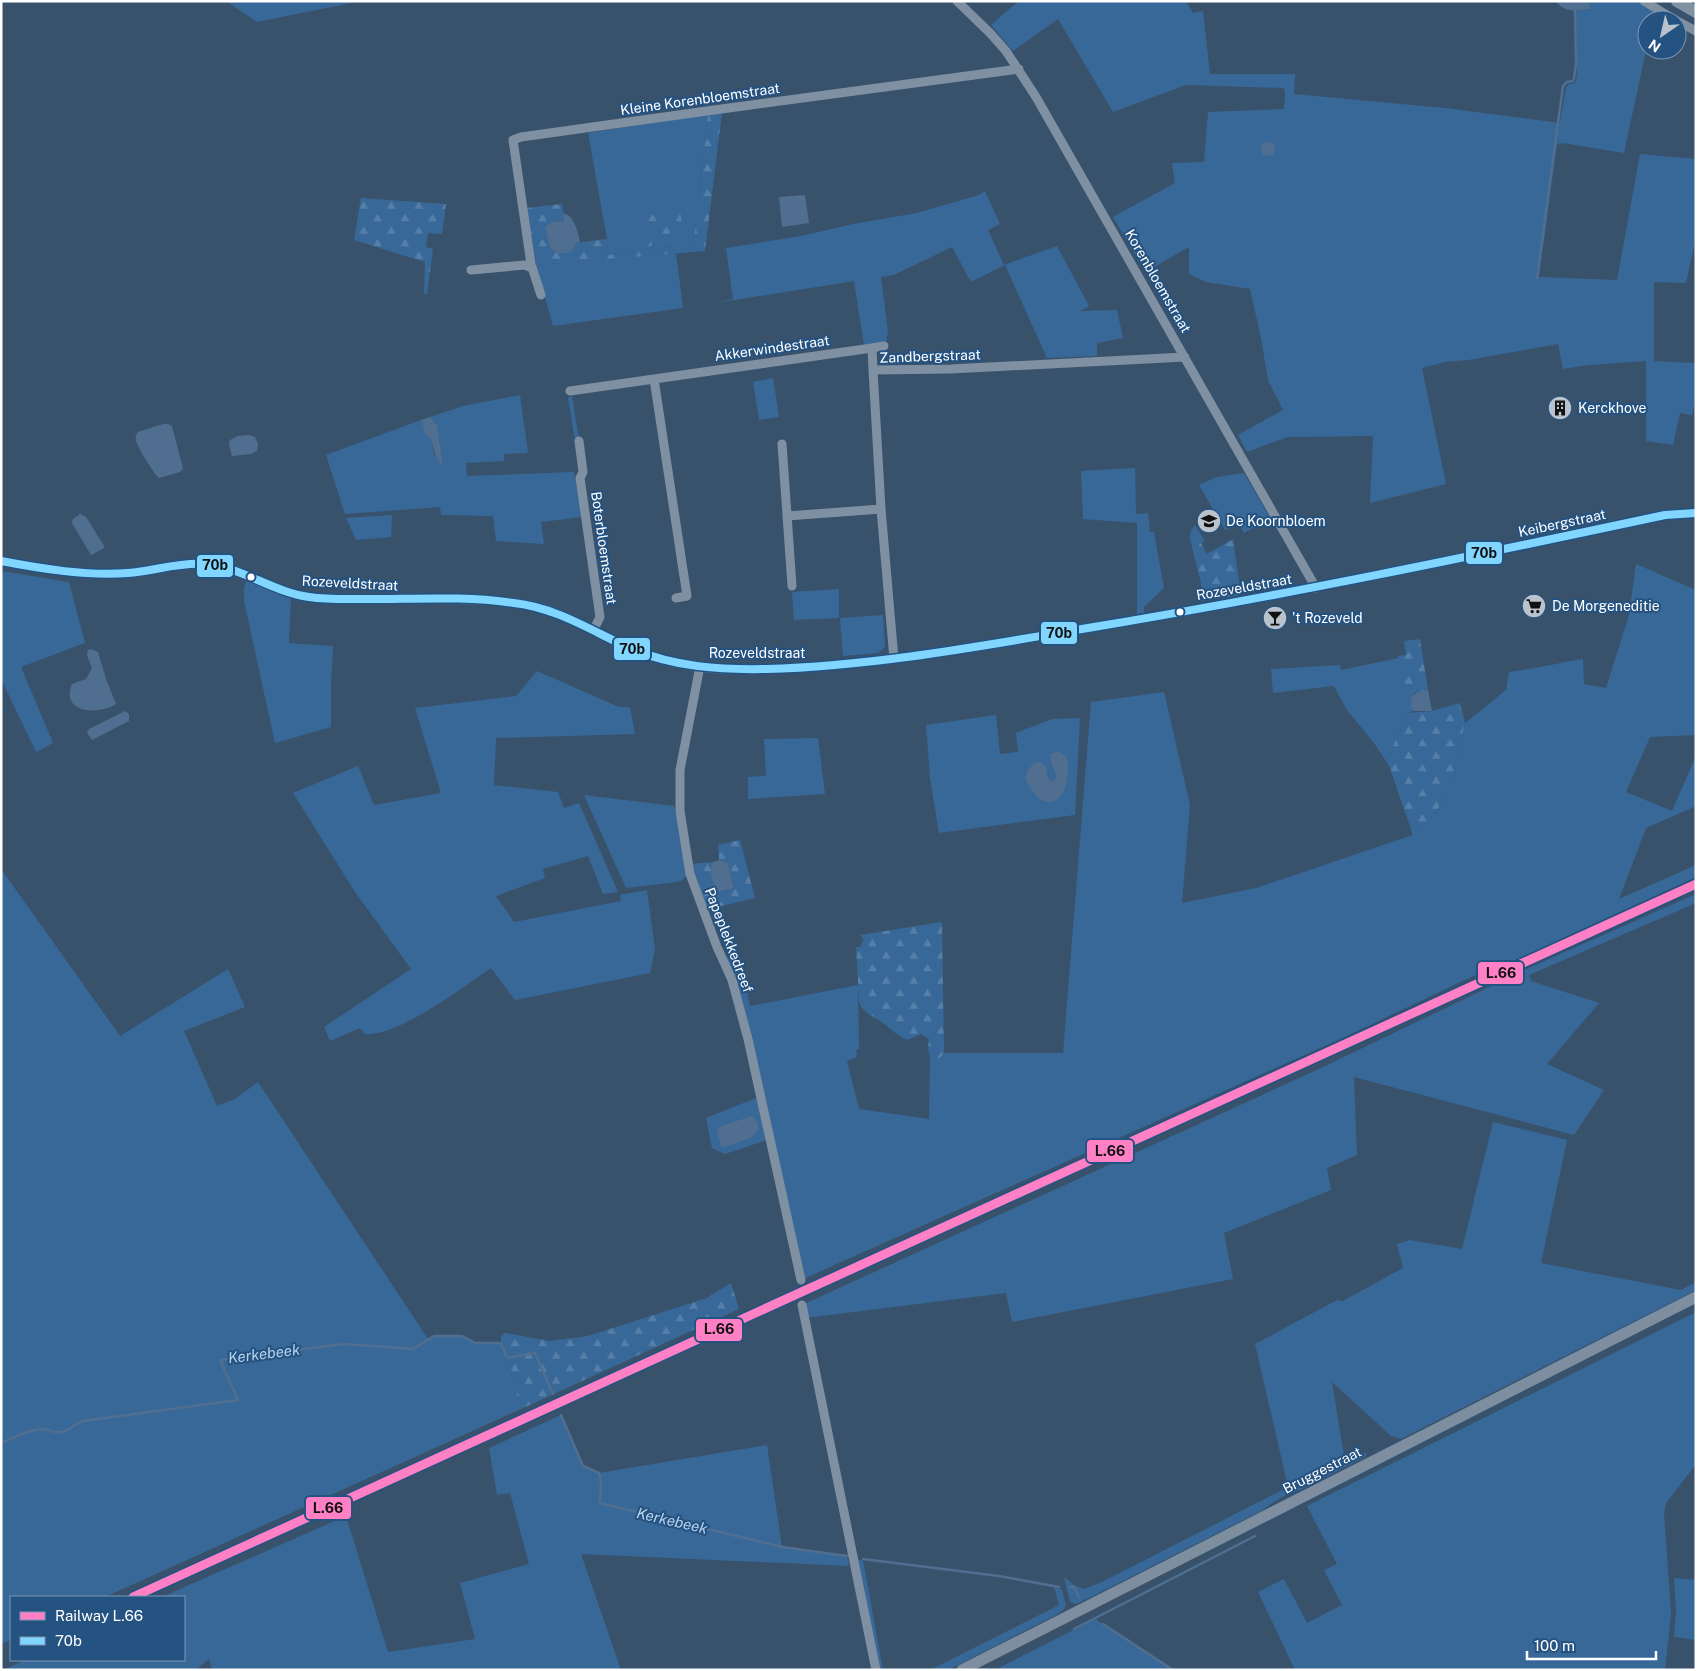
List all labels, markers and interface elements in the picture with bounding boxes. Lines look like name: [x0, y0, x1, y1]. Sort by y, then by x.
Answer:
north arrow: [1637, 10, 1687, 60]
text: N: [1646, 36, 1664, 55]
street label: Kleine Korenbloemstraat: [619, 80, 781, 118]
street label: Korenbloemstraat: [1122, 226, 1194, 336]
street label: Akkerwindestraat: [713, 332, 831, 364]
street label: Zandbergstraat: [879, 346, 981, 366]
building icon: Kerckhove: [1547, 395, 1573, 421]
place label: Kerckhove: [1578, 400, 1647, 416]
street label: Boterbloemstraat: [588, 490, 620, 606]
street label: Keibergstraat: [1517, 506, 1607, 540]
school or university icon: De Koornbloem: [1196, 508, 1222, 534]
place label: De Koornbloem: [1226, 513, 1326, 529]
line badge: 70b: [1465, 541, 1503, 565]
text: 70b: [1471, 545, 1497, 561]
line badge: 70b: [196, 554, 234, 578]
text: 70b: [202, 557, 228, 573]
street label: Rozeveldstraat: [1195, 571, 1293, 603]
unlabelled marker: [246, 572, 256, 582]
street label: Rozeveldstraat: [301, 572, 399, 594]
supermarket icon: De Morgeneditie: [1521, 593, 1547, 619]
place label: De Morgeneditie: [1552, 598, 1660, 614]
bar icon: 't Rozeveld: [1262, 605, 1288, 631]
unlabelled marker: [1175, 607, 1185, 617]
place label: 't Rozeveld: [1292, 610, 1363, 626]
line badge: 70b: [1040, 621, 1078, 645]
text: 70b: [1046, 625, 1072, 641]
line badge: 70b: [613, 637, 651, 661]
text: 70b: [619, 641, 645, 657]
street label: Rozeveldstraat: [709, 645, 805, 661]
street label: Papeplekkedreef: [702, 885, 757, 995]
line badge: L.66: [1477, 961, 1524, 985]
text: L.66: [1486, 965, 1516, 981]
line badge: L.66: [1086, 1139, 1134, 1163]
text: L.66: [1095, 1143, 1125, 1159]
line badge: L.66: [695, 1318, 743, 1342]
text: L.66: [704, 1321, 734, 1337]
water label: Kerkebeek: [227, 1341, 302, 1366]
street label: Bruggestraat: [1280, 1443, 1364, 1497]
line badge: L.66: [305, 1496, 352, 1520]
text: L.66: [313, 1500, 343, 1516]
water label: Kerkebeek: [635, 1504, 710, 1537]
legend: [10, 1596, 185, 1661]
text: Railway L.66: [55, 1607, 143, 1624]
scale bar: [1527, 1628, 1656, 1660]
text: 70b: [55, 1632, 82, 1649]
text: 100 m: [1534, 1637, 1575, 1654]

